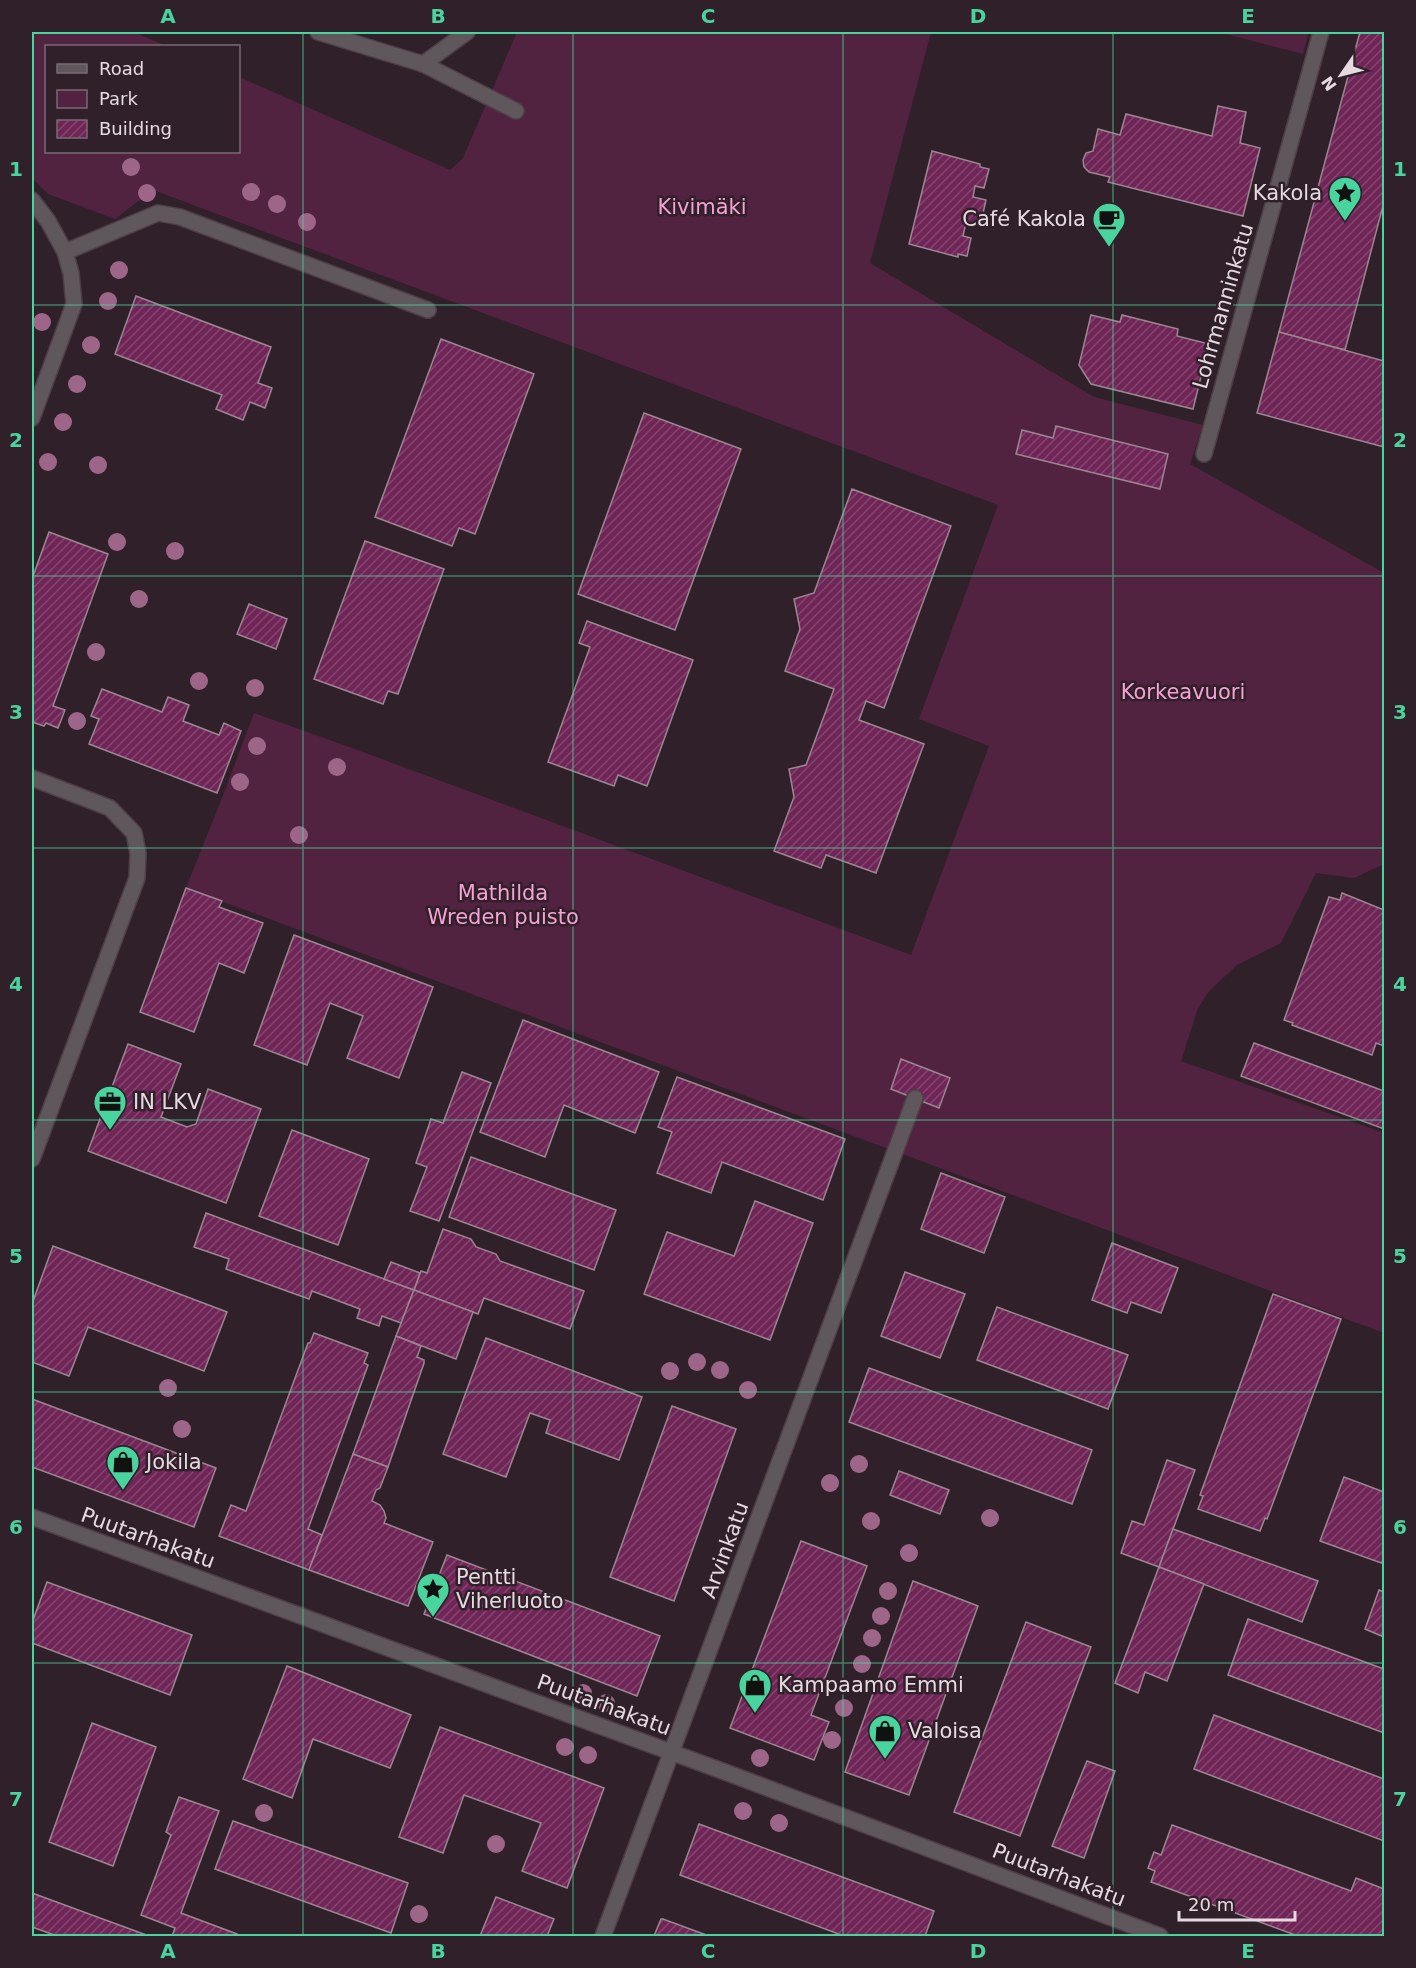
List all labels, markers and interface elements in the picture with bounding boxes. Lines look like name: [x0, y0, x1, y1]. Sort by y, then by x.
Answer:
text: A: [160, 4, 176, 28]
text: B: [430, 4, 446, 28]
text: C: [701, 4, 715, 28]
text: D: [970, 4, 986, 28]
text: E: [1241, 4, 1255, 28]
legend: [45, 45, 240, 153]
north arrow: [1311, 45, 1371, 105]
text: Road: [99, 58, 144, 79]
text: N: [1318, 72, 1341, 94]
text: Park: [99, 88, 138, 109]
text: Building: [99, 118, 172, 139]
text: 1: [9, 157, 23, 181]
text: 1: [1393, 157, 1407, 181]
place icon: Kakola: [1327, 175, 1363, 222]
place label: Kakola: [1253, 181, 1322, 205]
park label: Kivimäki: [657, 195, 747, 219]
cafe icon: Café Kakola: [1091, 201, 1127, 248]
place label: Café Kakola: [962, 207, 1086, 231]
street label: Lohrmanninkatu: [1188, 220, 1258, 392]
text: 2: [9, 428, 23, 452]
text: 2: [1393, 428, 1407, 452]
park label: Korkeavuori: [1121, 680, 1245, 704]
text: 3: [9, 700, 23, 724]
text: 3: [1393, 700, 1407, 724]
park label: Mathilda Wreden puisto: [427, 881, 579, 929]
text: 4: [9, 972, 23, 996]
text: 4: [1393, 972, 1407, 996]
office icon: IN LKV: [92, 1084, 128, 1131]
place label: IN LKV: [133, 1090, 202, 1114]
text: 5: [9, 1244, 23, 1268]
text: 5: [1393, 1244, 1407, 1268]
shop icon: Jokila: [105, 1444, 141, 1491]
place label: Jokila: [144, 1450, 202, 1474]
street label: Arvinkatu: [696, 1499, 754, 1601]
street label: Puutarhakatu: [78, 1503, 218, 1573]
text: 6: [9, 1515, 23, 1539]
text: 6: [1393, 1515, 1407, 1539]
place label: Pentti Viherluoto: [456, 1565, 564, 1613]
place icon: Pentti Viherluoto: [415, 1571, 451, 1618]
shop icon: Kampaamo Emmi: [737, 1667, 773, 1714]
street label: Puutarhakatu: [534, 1670, 674, 1740]
place label: Kampaamo Emmi: [778, 1673, 964, 1697]
shop icon: Valoisa: [867, 1713, 903, 1760]
place label: Valoisa: [908, 1719, 982, 1743]
text: 7: [9, 1787, 23, 1811]
text: 7: [1393, 1787, 1407, 1811]
street label: Puutarhakatu: [989, 1839, 1129, 1911]
scale bar: [1179, 1884, 1294, 1922]
text: 20 m: [1188, 1894, 1234, 1915]
text: A: [160, 1939, 176, 1963]
text: B: [430, 1939, 446, 1963]
text: C: [701, 1939, 715, 1963]
text: D: [970, 1939, 986, 1963]
text: E: [1241, 1939, 1255, 1963]

